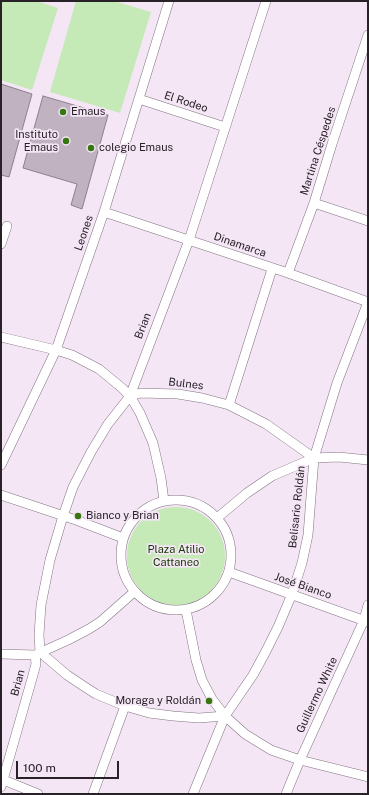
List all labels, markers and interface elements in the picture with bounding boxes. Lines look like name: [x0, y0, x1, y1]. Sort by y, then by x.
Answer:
street label: El Rodeo: [162, 89, 210, 115]
place label: Emaus: [71, 105, 105, 119]
street label: Martina Céspedes: [297, 105, 339, 197]
marker: Emaus: [58, 107, 68, 117]
place label: Instituto Emaus: [15, 128, 58, 154]
marker: Instituto Emaus: [61, 136, 71, 146]
place label: colegio Emaus: [99, 141, 173, 155]
marker: colegio Emaus: [86, 143, 96, 153]
street label: Leones: [72, 214, 96, 252]
street label: Dinamarca: [212, 230, 268, 260]
street label: Brian: [132, 311, 154, 341]
street label: Bulnes: [168, 375, 204, 393]
street label: Belisario Roldán: [286, 465, 308, 549]
place label: Bianco y Brian: [86, 509, 159, 523]
marker: Bianco y Brian: [73, 511, 83, 521]
park label: Plaza Atilio Cattaneo: [148, 543, 204, 569]
street label: José Bianco: [273, 570, 333, 602]
street label: Guillermo White: [294, 655, 340, 735]
street label: Brian: [8, 668, 28, 698]
place label: Moraga y Roldán: [115, 694, 201, 708]
marker: Moraga y Roldán: [204, 696, 214, 706]
scale bar: [18, 753, 121, 779]
text: 100 m: [23, 761, 56, 775]

